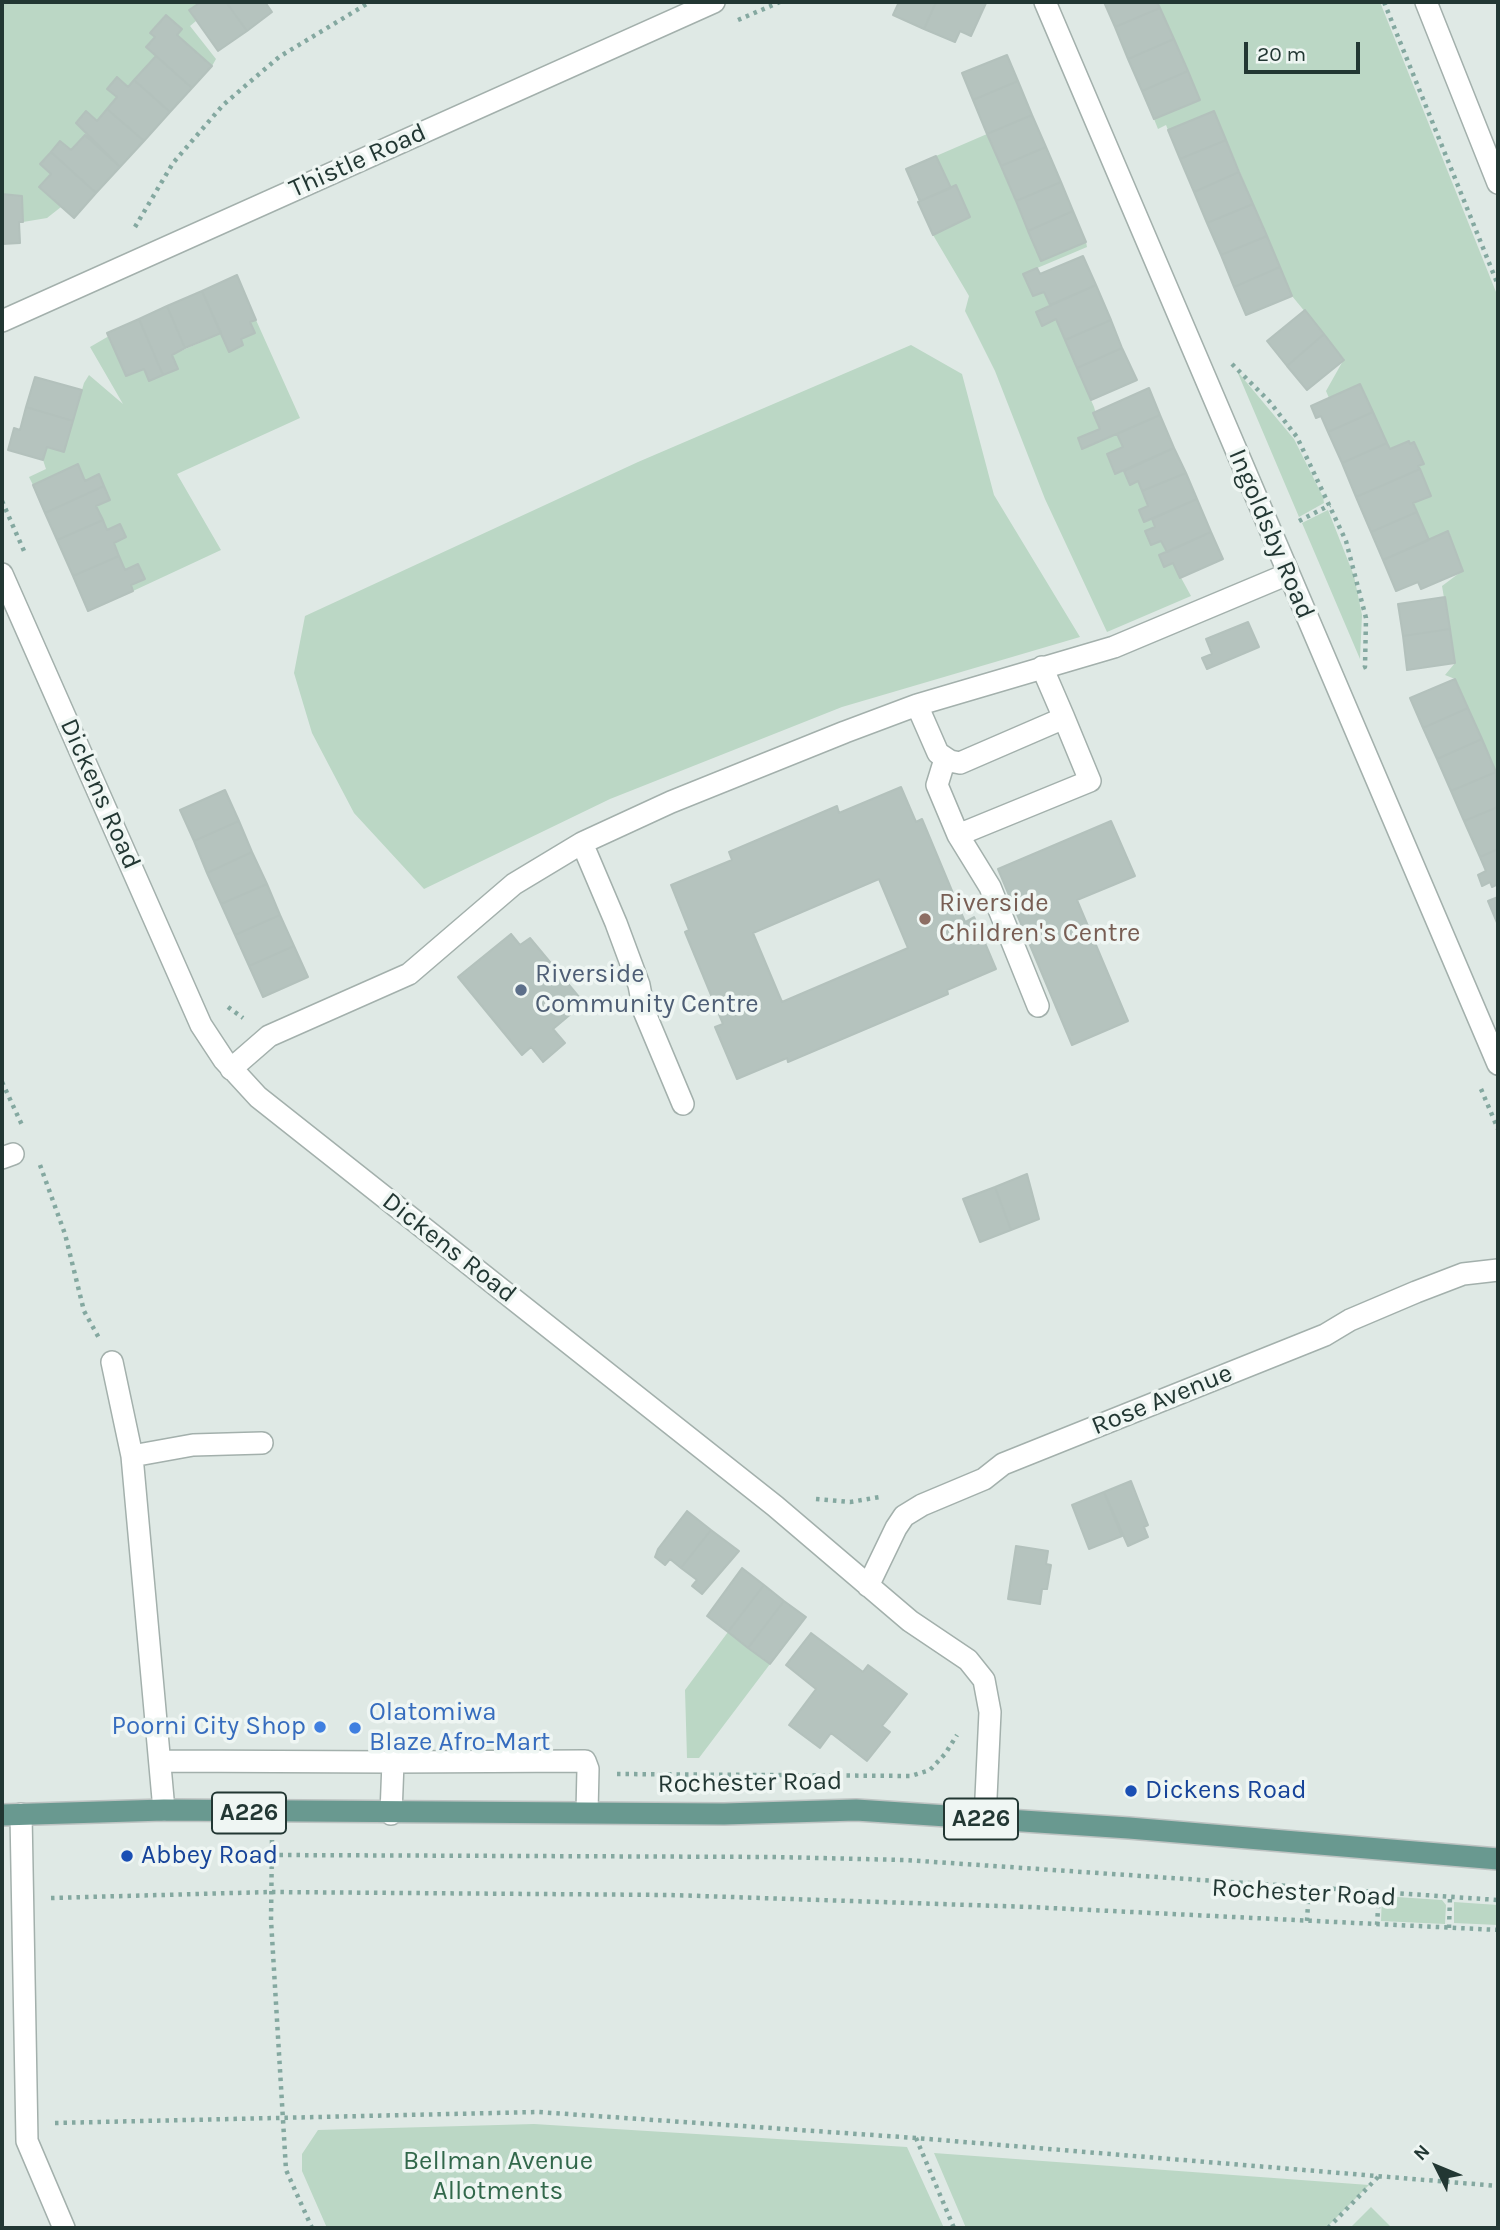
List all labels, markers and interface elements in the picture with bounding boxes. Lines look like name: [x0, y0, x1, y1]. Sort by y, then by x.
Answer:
scale bar: [1248, 28, 1364, 72]
text: 20 m: [1257, 42, 1306, 66]
street label: Thistle Road: [285, 117, 431, 205]
street label: Ingoldsby Road: [1221, 444, 1321, 624]
street label: Dickens Road: [53, 714, 147, 874]
place label: Riverside Children's Centre: [939, 888, 1140, 950]
marker: Riverside Children's Centre: [917, 911, 933, 927]
place label: Riverside Community Centre: [535, 959, 759, 1020]
marker: Riverside Community Centre: [513, 982, 529, 998]
street label: Dickens Road: [376, 1186, 522, 1310]
street label: Rose Avenue: [1087, 1358, 1237, 1442]
place label: Olatomiwa Blaze Afro-Mart: [369, 1697, 550, 1758]
place label: Poorni City Shop: [112, 1711, 306, 1743]
marker: Poorni City Shop: [312, 1719, 328, 1735]
marker: Olatomiwa Blaze Afro-Mart: [347, 1720, 363, 1736]
street label: Rochester Road: [657, 1766, 843, 1800]
place label: Dickens Road: [1145, 1775, 1307, 1807]
marker: Dickens Road: [1123, 1783, 1139, 1799]
road number: A226: [212, 1792, 286, 1834]
road number: A226: [944, 1798, 1018, 1840]
place label: Abbey Road: [141, 1840, 278, 1872]
marker: Abbey Road: [119, 1848, 135, 1864]
street label: Rochester Road: [1211, 1873, 1397, 1913]
north arrow: [1402, 2132, 1472, 2202]
text: N: [1409, 2140, 1434, 2165]
park label: Bellman Avenue Allotments: [403, 2146, 593, 2208]

